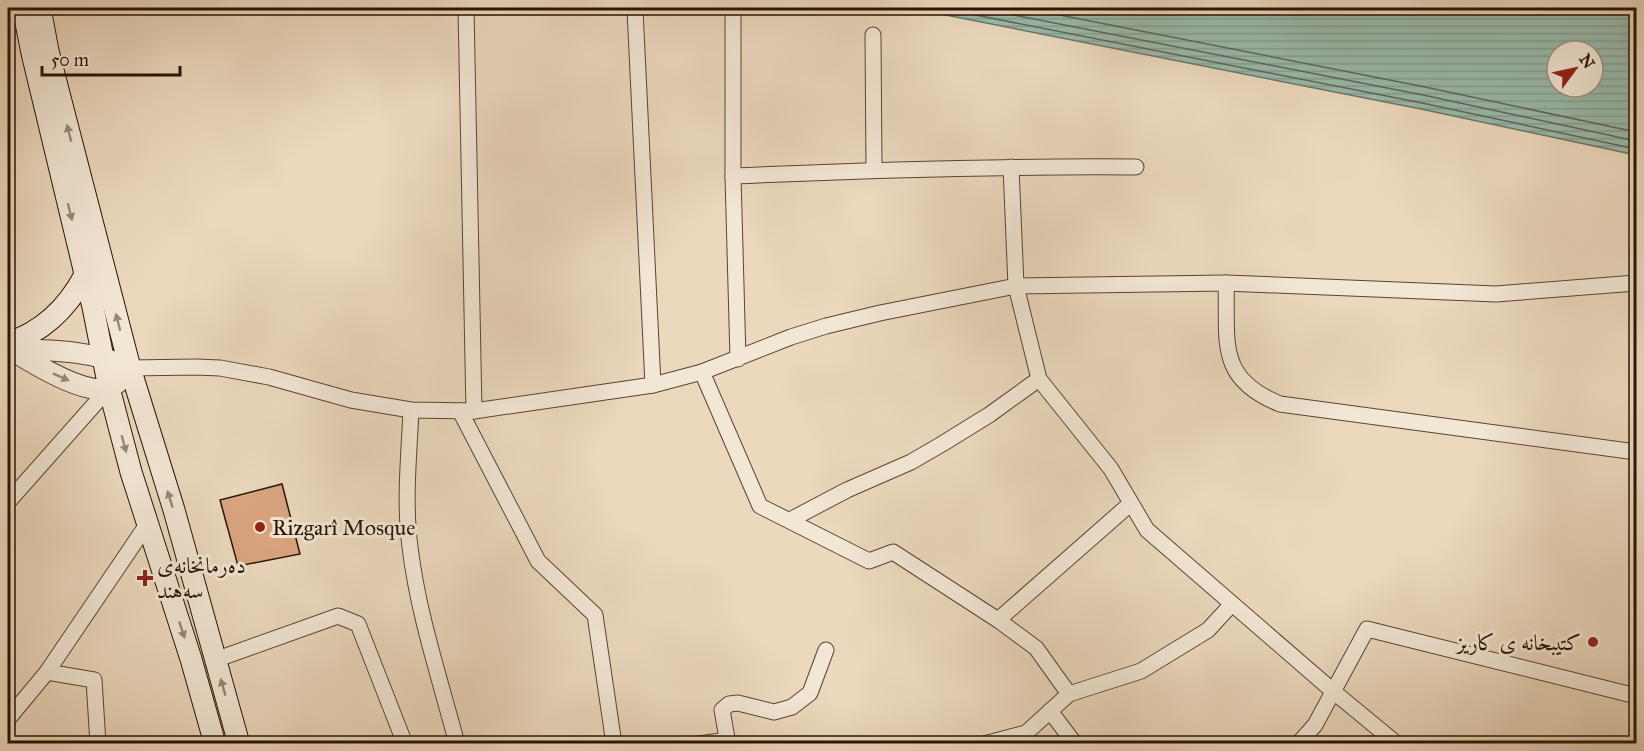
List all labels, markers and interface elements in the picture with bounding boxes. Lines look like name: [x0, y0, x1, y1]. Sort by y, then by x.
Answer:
scale bar: [42, 39, 180, 77]
north arrow: [1545, 39, 1605, 99]
text: 50 m: [51, 49, 89, 71]
text: N: [1575, 50, 1599, 72]
one-way arrow: [64, 124, 74, 142]
one-way arrow: [65, 203, 75, 222]
one-way arrow: [113, 313, 123, 331]
one-way arrow: [52, 372, 70, 382]
one-way arrow: [119, 435, 129, 453]
one-way arrow: [165, 490, 175, 508]
place label: Rizgarî Mosque: [272, 514, 415, 541]
marker: Rizgarî Mosque: [253, 520, 267, 534]
place label: دەرمانخانەی سەهند: [157, 552, 246, 604]
marker: دەرمانخانەی سەهند: [138, 571, 152, 585]
one-way arrow: [178, 621, 187, 639]
place label: كتيبخانه ى كاريز: [1455, 629, 1581, 656]
marker: كتيبخانه ى كاريز: [1586, 635, 1600, 649]
one-way arrow: [218, 678, 227, 696]

